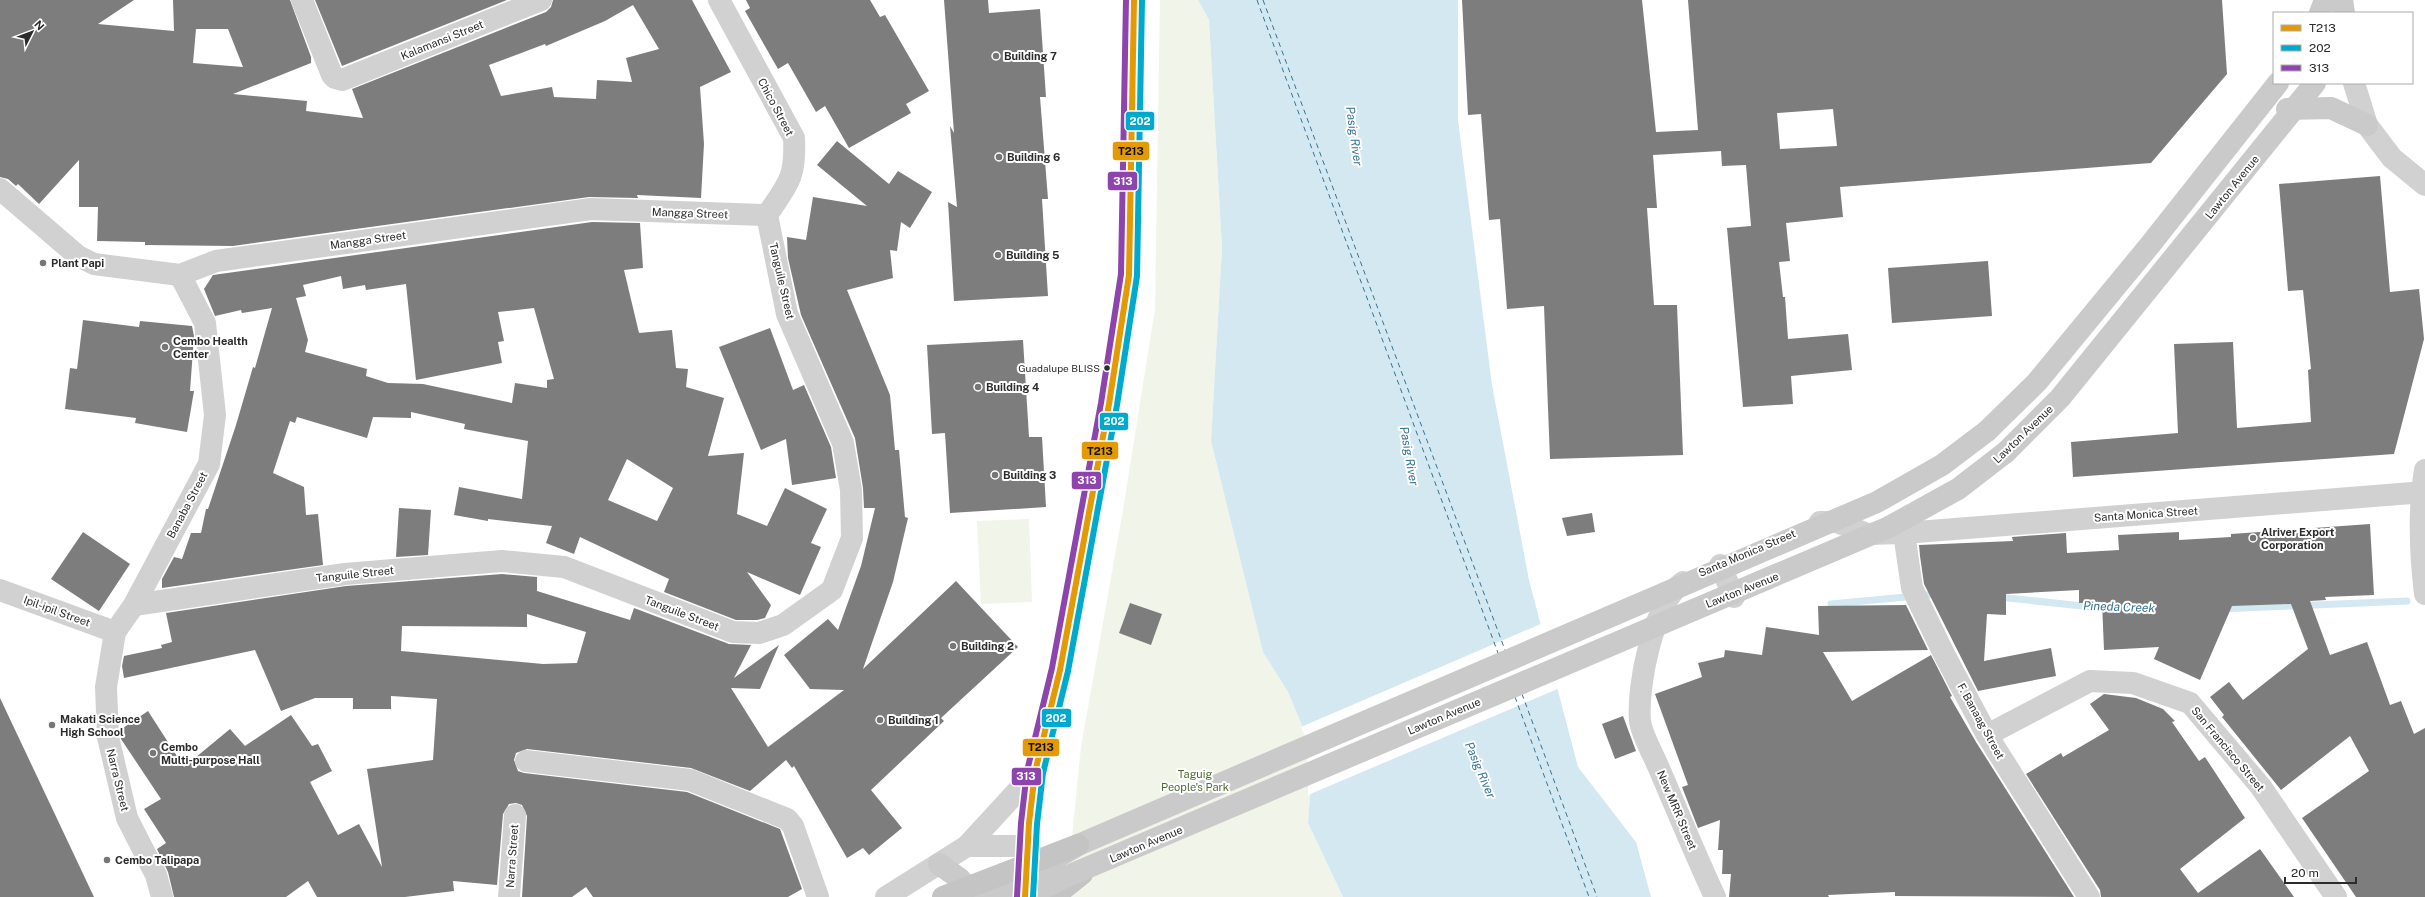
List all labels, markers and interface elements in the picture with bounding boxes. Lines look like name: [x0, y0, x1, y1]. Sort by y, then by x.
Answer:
north arrow: [12, 12, 52, 52]
legend: [2273, 12, 2413, 84]
text: N: [32, 18, 47, 33]
street label: Kalamansi Street: [399, 18, 485, 62]
text: T213: [2309, 21, 2336, 35]
text: 202: [2309, 41, 2331, 55]
place label: Building 7: [1004, 50, 1057, 62]
marker: Building 7: [991, 51, 1001, 61]
text: 313: [2309, 61, 2329, 75]
street label: Chico Street: [756, 76, 796, 138]
water label: Pasig River: [1343, 105, 1365, 167]
line badge: 202: [1125, 111, 1155, 131]
text: 202: [1129, 115, 1151, 127]
line badge: T213: [1112, 141, 1150, 161]
text: T213: [1118, 145, 1144, 157]
place label: Building 6: [1007, 151, 1060, 163]
marker: Building 6: [994, 152, 1004, 162]
street label: Lawton Avenue: [2203, 153, 2261, 221]
line badge: 313: [1107, 171, 1138, 191]
text: 313: [1113, 175, 1133, 187]
street label: Mangga Street: [652, 206, 728, 220]
street label: Mangga Street: [329, 229, 407, 251]
street label: Tanguile Street: [767, 242, 797, 320]
place label: Building 5: [1006, 249, 1059, 261]
marker: Building 5: [993, 250, 1003, 260]
place label: Plant Papi: [51, 257, 104, 269]
marker: Plant Papi: [38, 258, 48, 268]
place label: Cembo Health Center: [173, 335, 248, 360]
marker: Cembo Health Center: [160, 342, 170, 352]
place label: Guadalupe BLISS: [1018, 362, 1100, 374]
marker: Guadalupe BLISS: [1102, 363, 1112, 373]
place label: Building 4: [986, 381, 1039, 393]
marker: Building 4: [973, 382, 983, 392]
street label: Lawton Avenue: [1991, 403, 2055, 465]
line badge: 202: [1099, 412, 1129, 431]
text: 202: [1103, 415, 1125, 427]
water label: Pasig River: [1397, 425, 1421, 487]
line badge: T213: [1081, 441, 1119, 460]
text: T213: [1087, 445, 1113, 457]
place label: Building 3: [1003, 469, 1056, 481]
street label: Banaba Street: [165, 470, 209, 540]
marker: Building 3: [990, 470, 1000, 480]
line badge: 313: [1071, 471, 1102, 490]
text: 313: [1077, 474, 1097, 486]
street label: Santa Monica Street: [2094, 504, 2198, 524]
place label: Alriver Export Corporation: [2261, 526, 2335, 551]
street label: Santa Monica Street: [1697, 527, 1797, 579]
marker: Alriver Export Corporation: [2248, 533, 2258, 543]
street label: Tanguile Street: [315, 564, 395, 584]
street label: Lawton Avenue: [1704, 570, 1780, 610]
street label: Ipil-ipil Street: [22, 593, 92, 629]
street label: Tanguile Street: [643, 593, 721, 633]
water label: Pineda Creek: [2083, 599, 2156, 615]
place label: Building 2: [961, 640, 1014, 652]
marker: Building 2: [948, 641, 958, 651]
street label: F. Banaag Street: [1955, 681, 2007, 761]
street label: Lawton Avenue: [1406, 695, 1482, 737]
street label: San Francisco Street: [2189, 704, 2267, 794]
line badge: 202: [1041, 708, 1072, 728]
text: 202: [1045, 712, 1067, 724]
place label: Makati Science High School: [60, 713, 140, 738]
place label: Building 1: [888, 714, 939, 726]
marker: Building 1: [875, 715, 885, 725]
marker: Makati Science High School: [47, 720, 57, 730]
line badge: T213: [1022, 738, 1060, 757]
water label: Pasig River: [1462, 740, 1498, 801]
place label: Cembo Multi-purpose Hall: [161, 741, 260, 766]
text: T213: [1028, 741, 1054, 753]
street label: Narra Street: [104, 748, 132, 812]
marker: Cembo Multi-purpose Hall: [148, 748, 158, 758]
line badge: 313: [1011, 767, 1042, 786]
park label: Taguig People's Park: [1161, 768, 1229, 793]
street label: New MRR Street: [1655, 769, 1699, 851]
text: 313: [1016, 770, 1036, 782]
street label: Lawton Avenue: [1108, 823, 1184, 865]
street label: Narra Street: [504, 824, 520, 888]
place label: Cembo Talipapa: [115, 854, 199, 866]
marker: Cembo Talipapa: [102, 855, 112, 865]
scale bar: [2285, 859, 2356, 885]
text: 20 m: [2291, 866, 2319, 880]

